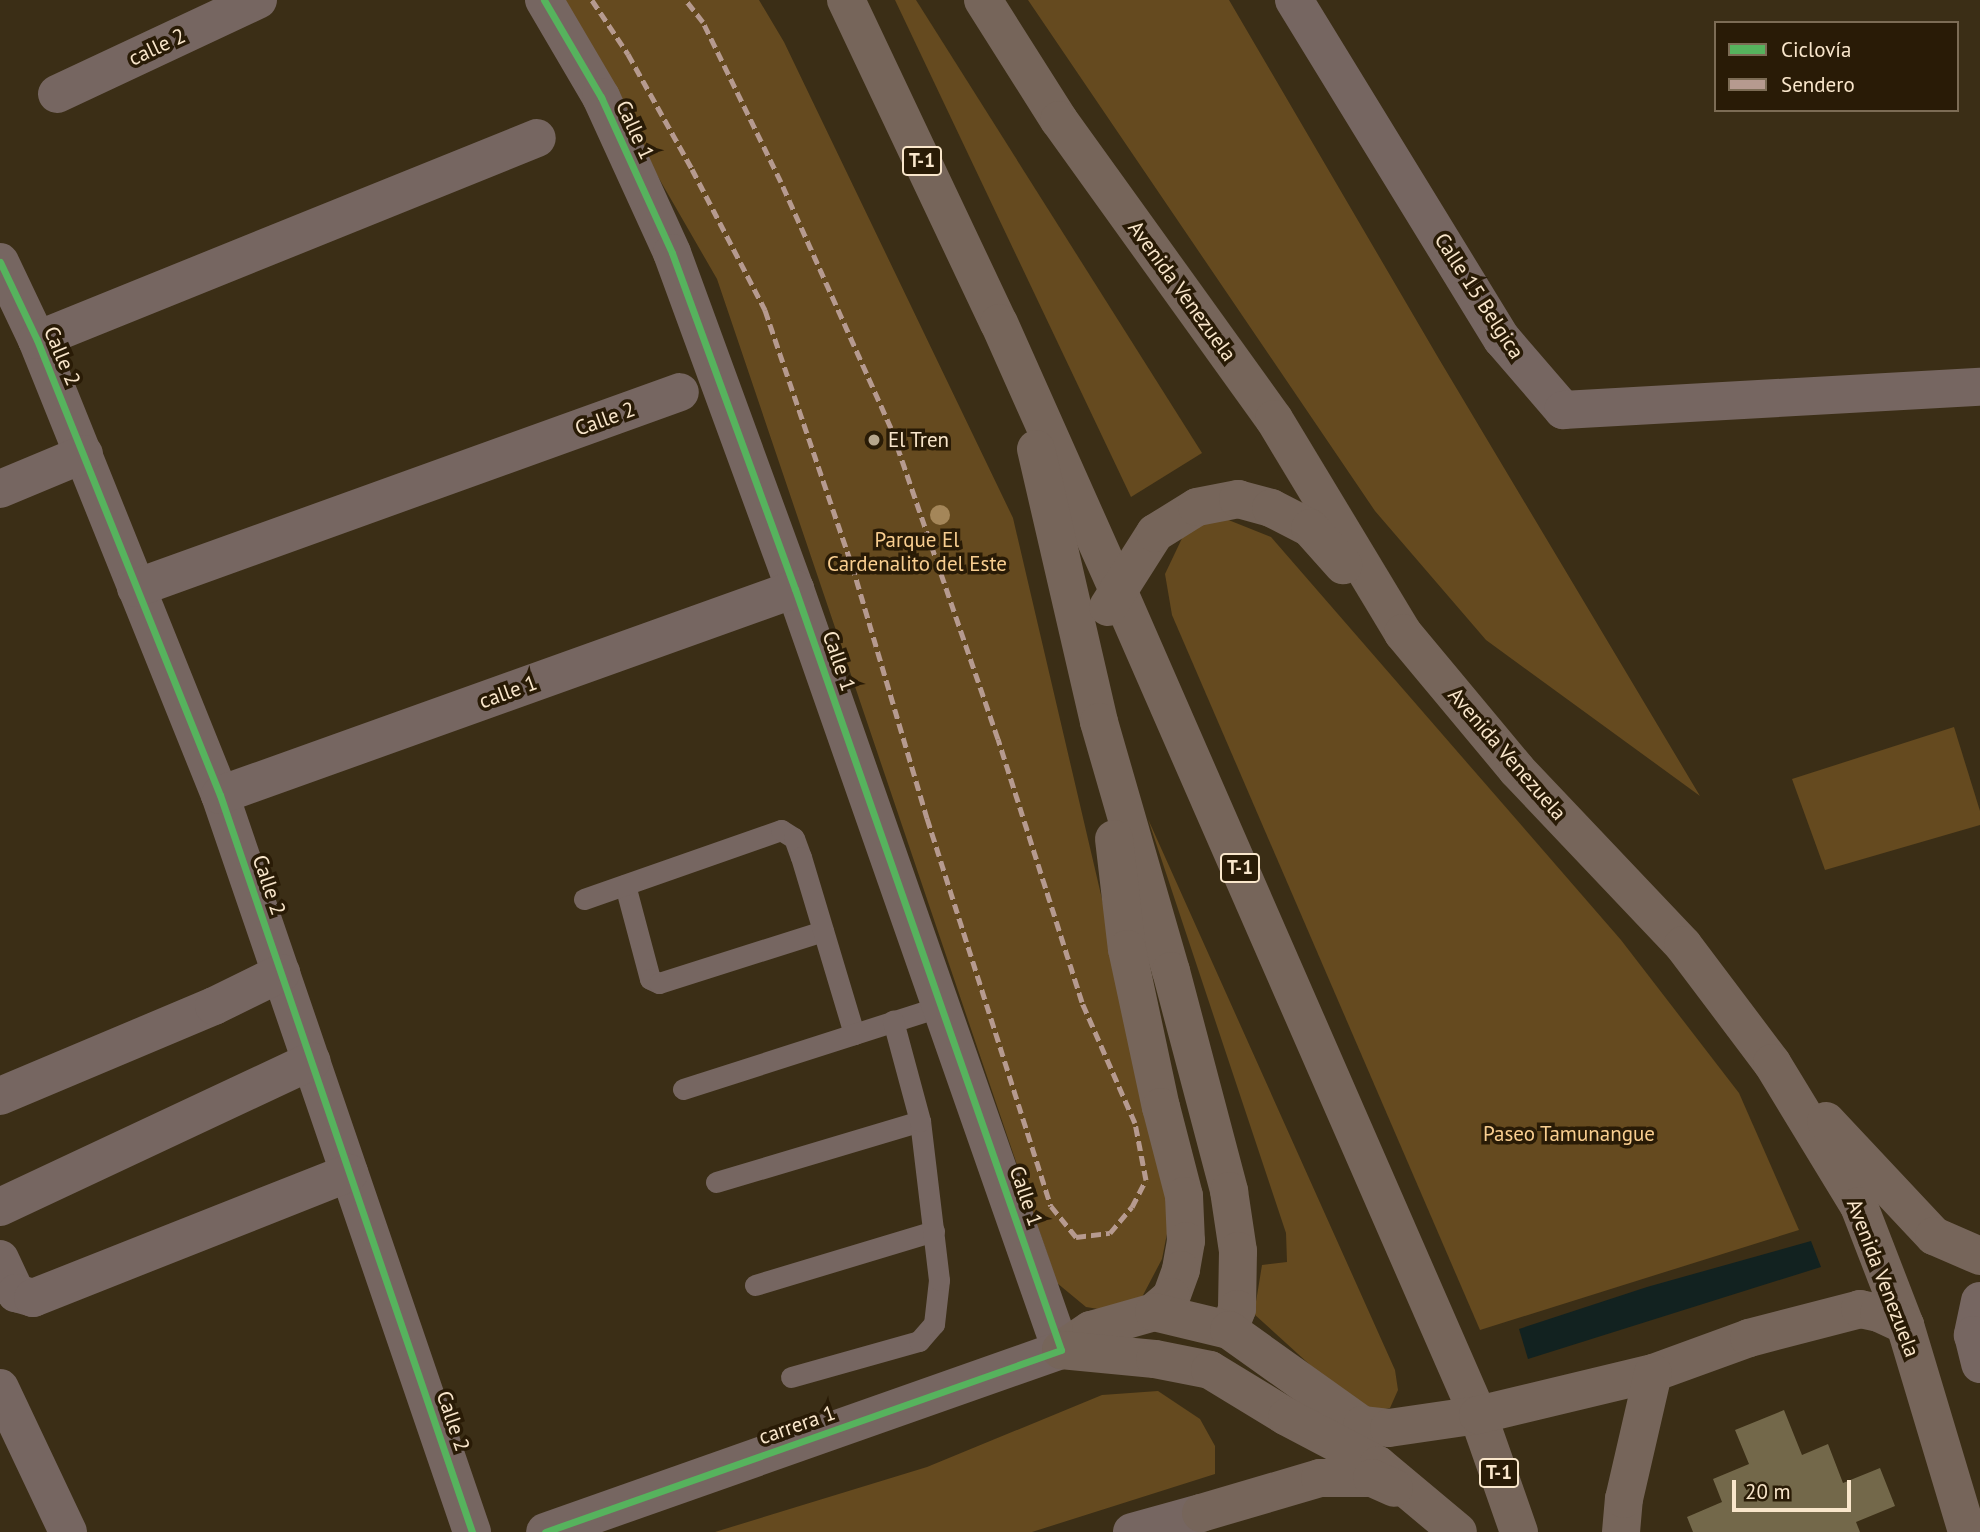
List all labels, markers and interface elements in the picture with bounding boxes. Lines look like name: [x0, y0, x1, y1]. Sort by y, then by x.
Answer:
legend: [1714, 21, 1959, 112]
street label: calle 2: [125, 23, 189, 71]
text: Ciclovía: [1781, 36, 1851, 63]
text: Sendero: [1781, 71, 1855, 98]
street label: Calle 1: [610, 97, 660, 163]
road number: T-1: [901, 146, 943, 176]
street label: Avenida Venezuela: [1123, 216, 1241, 366]
street label: Calle 15 Belgica: [1429, 228, 1529, 364]
street label: Calle 2: [38, 323, 86, 389]
street label: Calle 2: [572, 397, 638, 441]
place label: El Tren: [888, 427, 950, 453]
marker: El Tren: [866, 432, 882, 448]
park label: Parque El Cardenalito del Este: [827, 527, 1007, 577]
street label: Calle 1: [817, 628, 861, 694]
street label: calle 1: [476, 670, 540, 714]
street label: Avenida Venezuela: [1442, 682, 1572, 826]
street label: Calle 2: [247, 852, 291, 918]
road number: T-1: [1219, 852, 1261, 884]
park label: Paseo Tamunangue: [1483, 1121, 1655, 1147]
street label: Calle 1: [1004, 1163, 1048, 1229]
street label: Avenida Venezuela: [1841, 1195, 1925, 1361]
street label: Calle 2: [431, 1388, 475, 1454]
street label: carrera 1: [755, 1400, 839, 1450]
road number: T-1: [1478, 1457, 1520, 1488]
scale bar: [1735, 1466, 1854, 1510]
text: 20 m: [1745, 1478, 1791, 1505]

